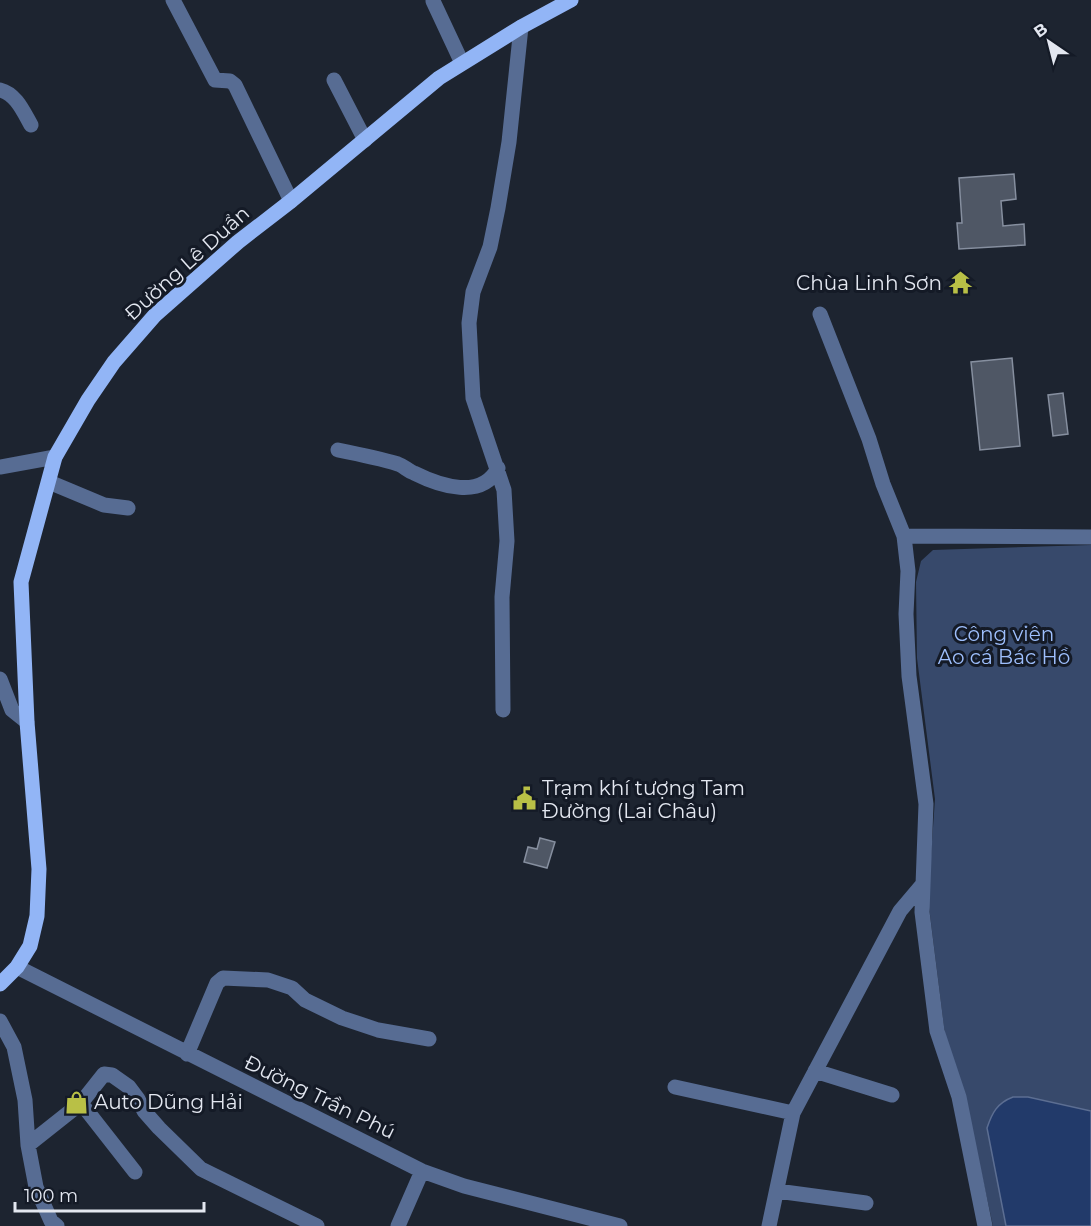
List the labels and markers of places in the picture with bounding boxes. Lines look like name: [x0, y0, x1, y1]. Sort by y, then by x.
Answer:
temple icon: Chùa Linh Sơn: [947, 270, 973, 296]
place label: Chùa Linh Sơn: [796, 271, 942, 295]
place label: Trạm khí tượng Tam Đường (Lai Châu): [542, 776, 745, 823]
public building icon: Trạm khí tượng Tam Đường (Lai Châu): [511, 786, 537, 812]
shop icon: Auto Dũng Hải: [63, 1089, 89, 1115]
place label: Auto Dũng Hải: [94, 1090, 243, 1114]

